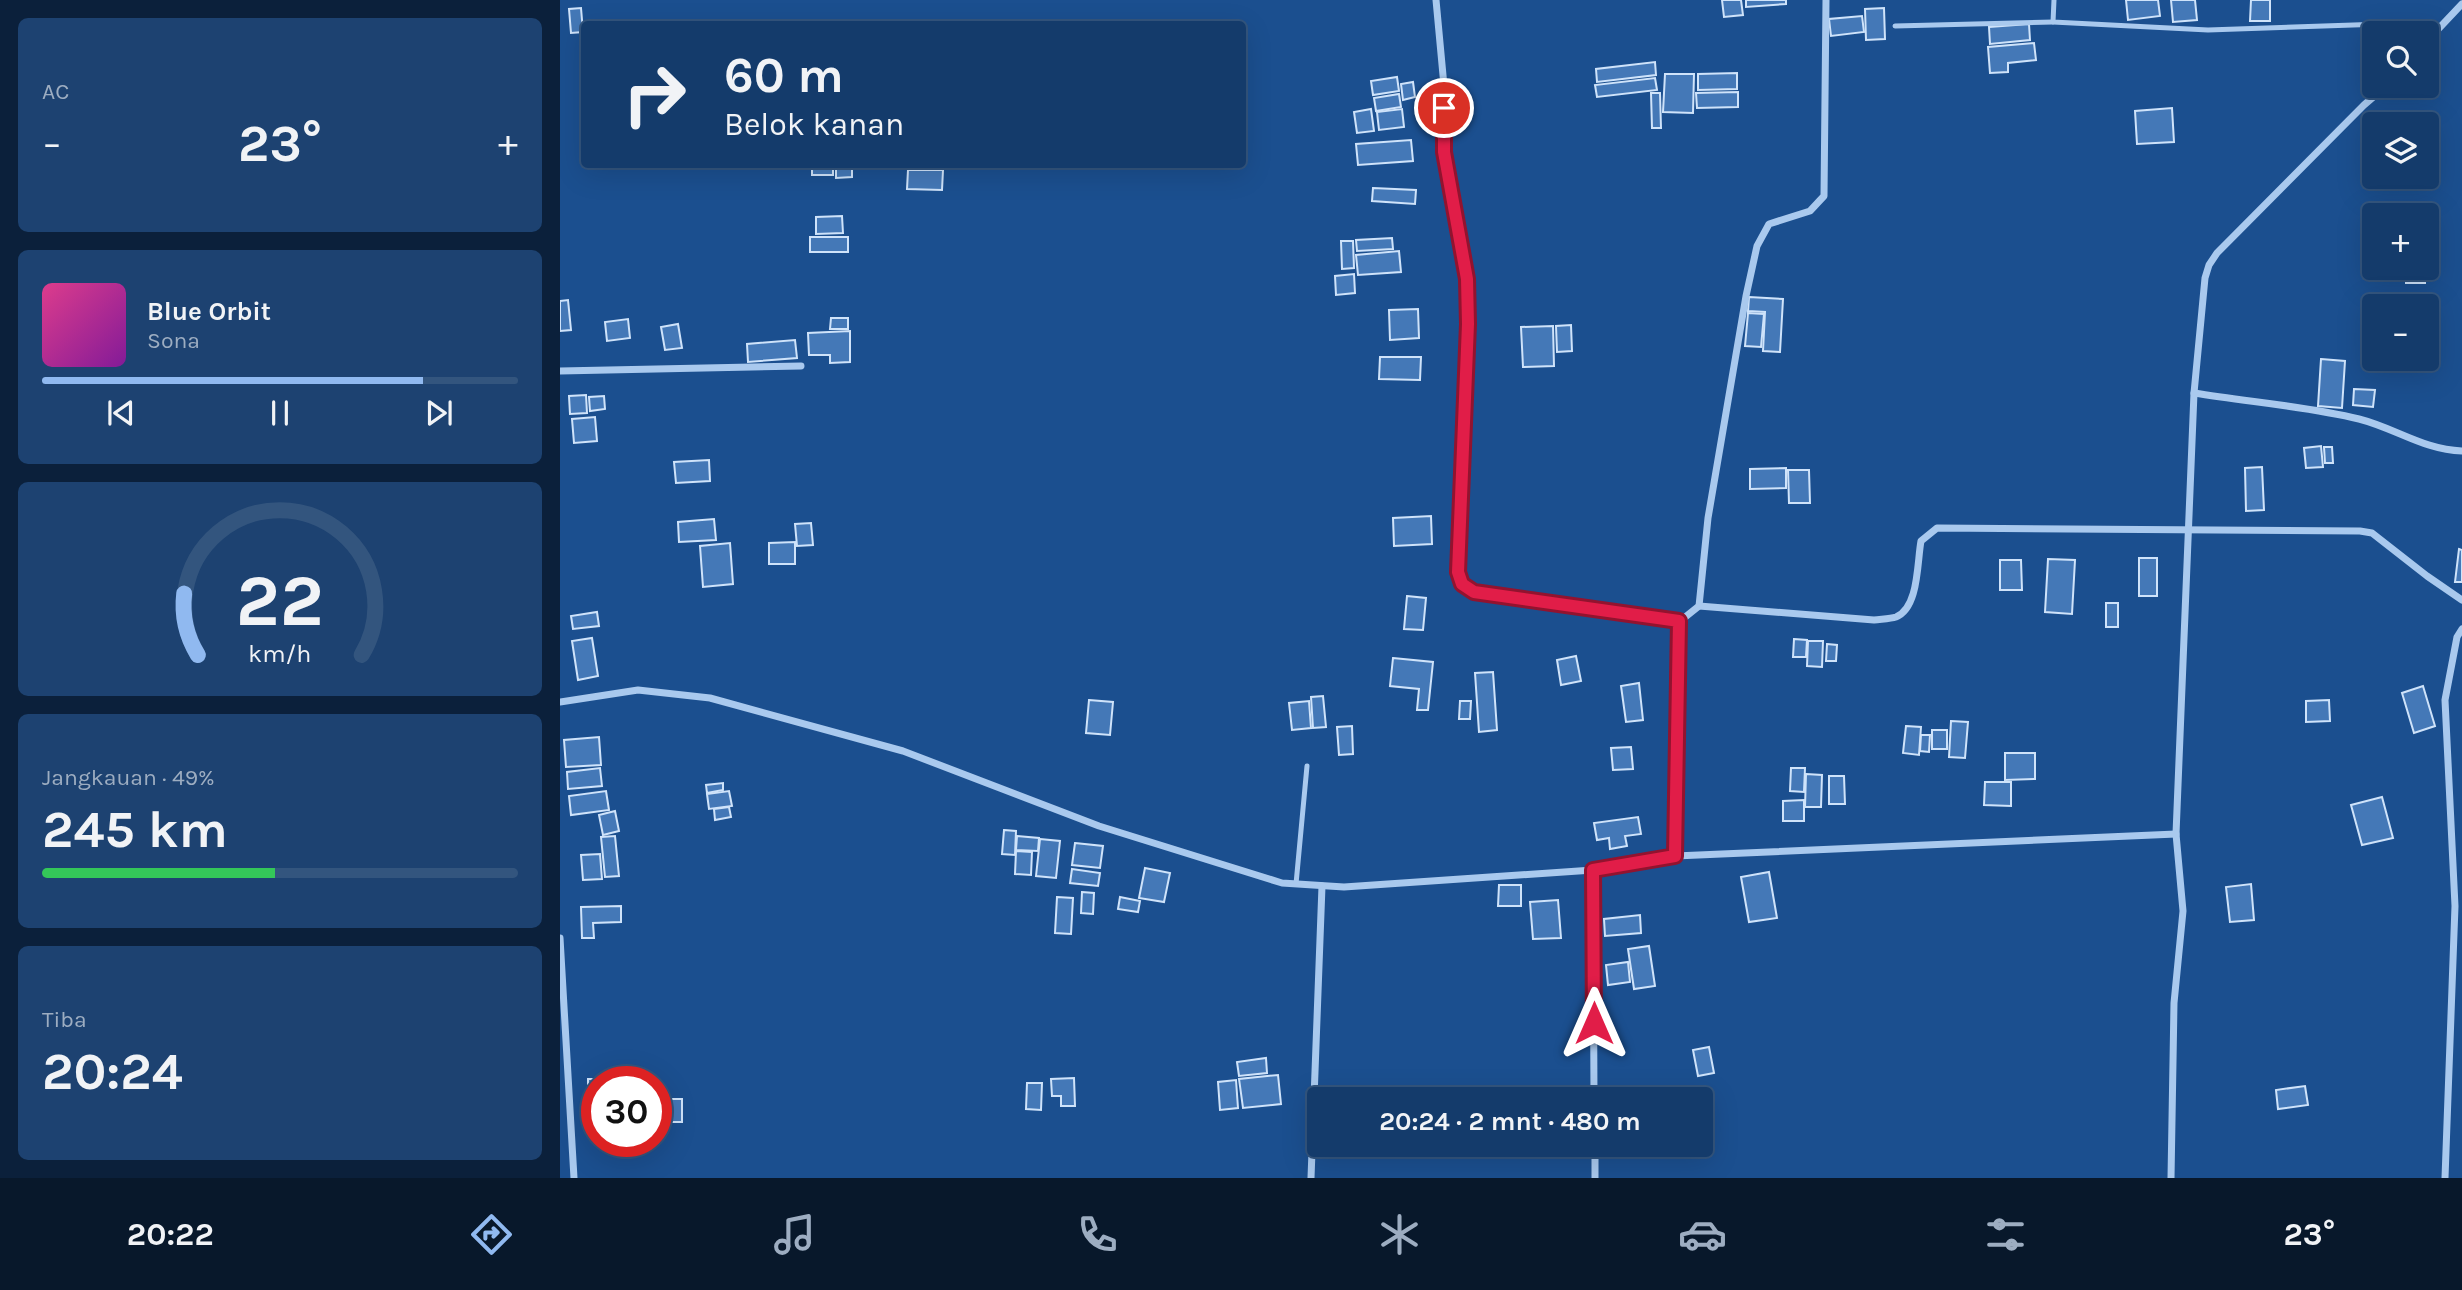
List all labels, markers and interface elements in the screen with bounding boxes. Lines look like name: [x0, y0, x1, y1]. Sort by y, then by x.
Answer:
map controls: [2362, 21, 2439, 371]
button: search: [2362, 21, 2439, 98]
text: 60 m: [724, 47, 844, 104]
icon: right: [609, 49, 700, 140]
text: AC: [42, 78, 69, 105]
pin: [1414, 78, 1474, 138]
icon: arrive: [1425, 89, 1463, 127]
text: Belok kanan: [724, 106, 904, 143]
button: layers: [2362, 112, 2439, 189]
text: 23°: [238, 113, 322, 174]
text: −: [42, 121, 62, 166]
text: +: [498, 121, 518, 166]
button: +: [2362, 203, 2439, 280]
button: −: [2362, 294, 2439, 371]
text: Blue Orbit: [147, 296, 271, 327]
text: Sona: [147, 327, 200, 354]
icon: previous: [102, 394, 140, 432]
icon: pause: [261, 394, 299, 432]
icon: next: [420, 394, 458, 432]
text: 22: [236, 558, 324, 643]
text: km/h: [248, 639, 312, 668]
text: Jangkauan · 49%: [42, 764, 215, 791]
text: 245 km: [42, 799, 228, 860]
position arrow: [1557, 986, 1631, 1060]
text: Tiba: [42, 1006, 87, 1033]
text: 20:24: [42, 1041, 183, 1102]
speed limit sign: 30: [581, 1066, 672, 1157]
text: 20:24 · 2 mnt · 480 m: [1379, 1106, 1641, 1137]
icon: directions: [467, 1210, 516, 1259]
icon: music: [770, 1210, 819, 1259]
icon: phone: [1073, 1210, 1122, 1259]
icon: climate: [1375, 1210, 1424, 1259]
icon: car: [1678, 1210, 1727, 1259]
icon: filters: [1981, 1210, 2030, 1259]
text: 20:22: [127, 1216, 214, 1253]
text: 23°: [2283, 1216, 2335, 1253]

